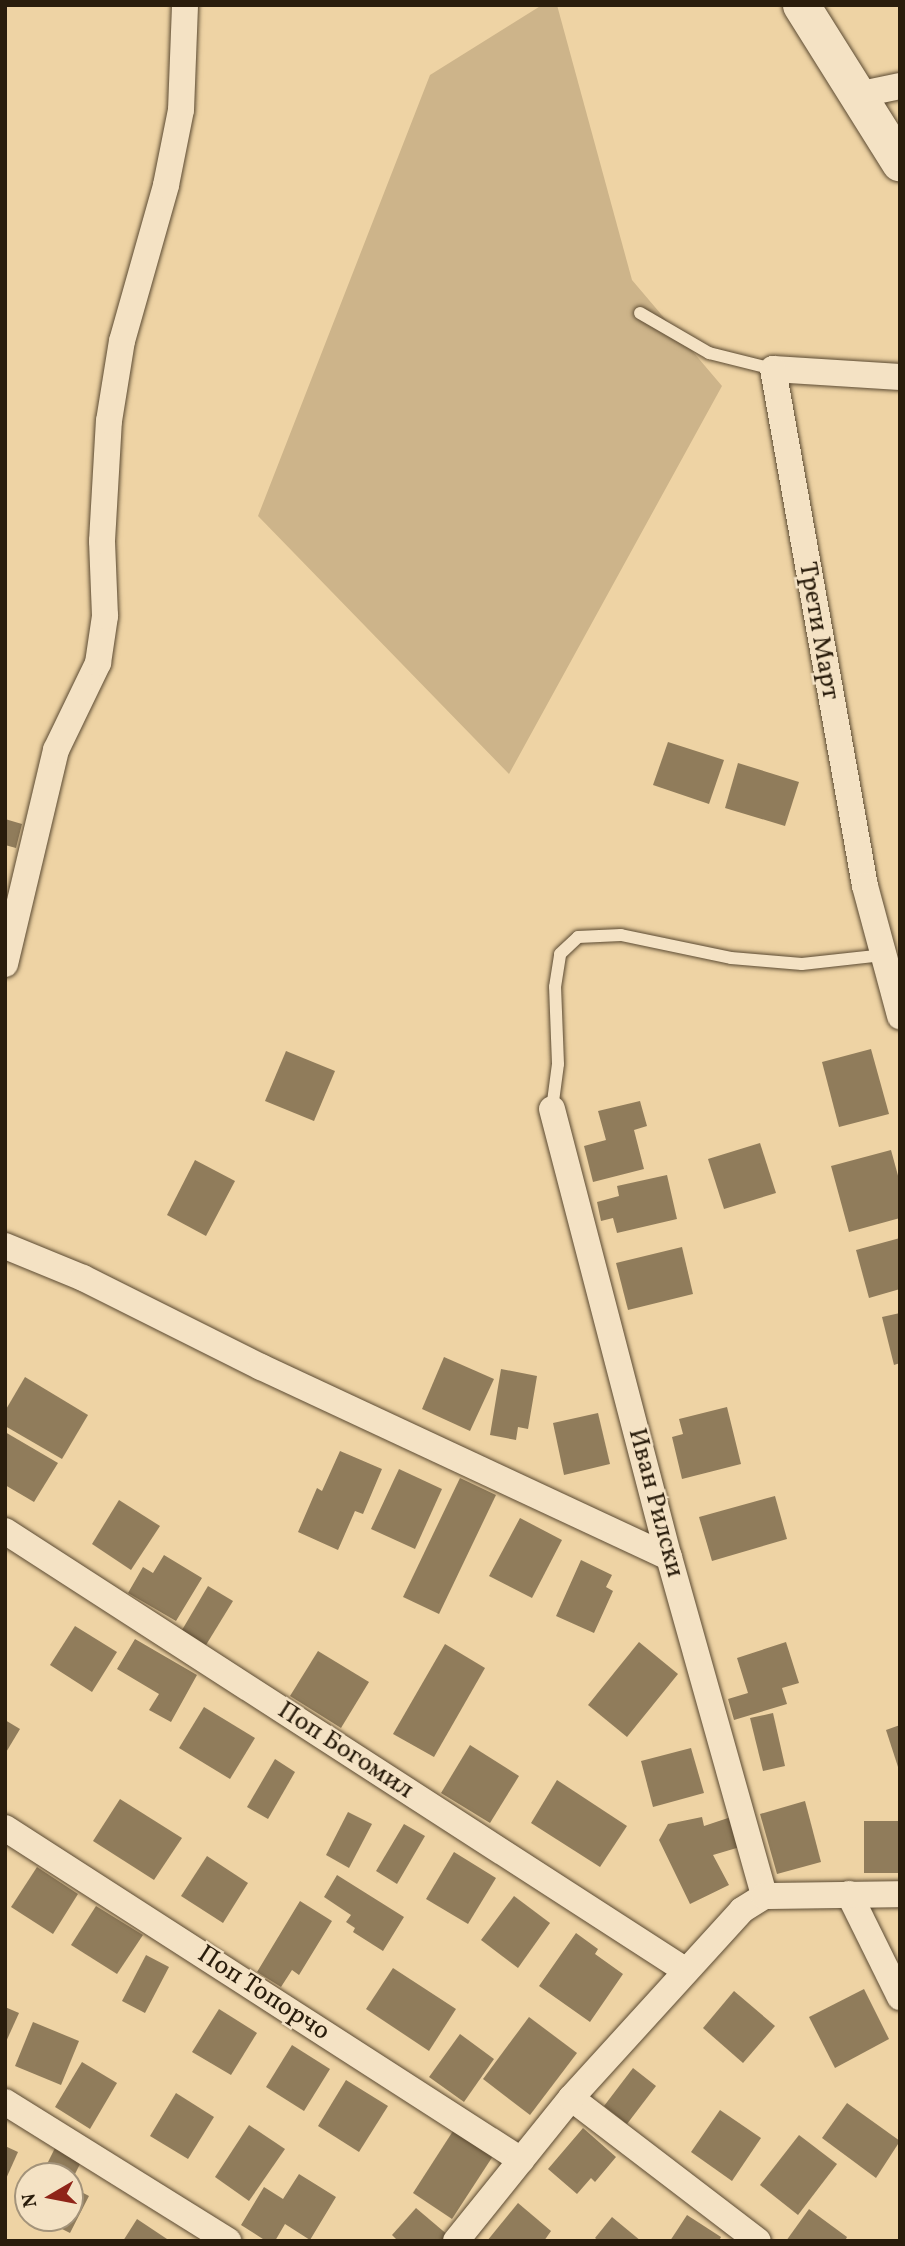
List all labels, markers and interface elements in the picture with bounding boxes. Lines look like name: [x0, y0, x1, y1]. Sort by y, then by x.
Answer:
street label: Трети Март: [791, 560, 845, 702]
street label: Иван Рилски: [620, 1425, 690, 1581]
street label: Поп Богомил: [271, 1696, 419, 1806]
street label: Поп Топорчо: [191, 1939, 335, 2049]
north arrow: [14, 2162, 84, 2232]
text: N: [16, 2191, 44, 2209]

